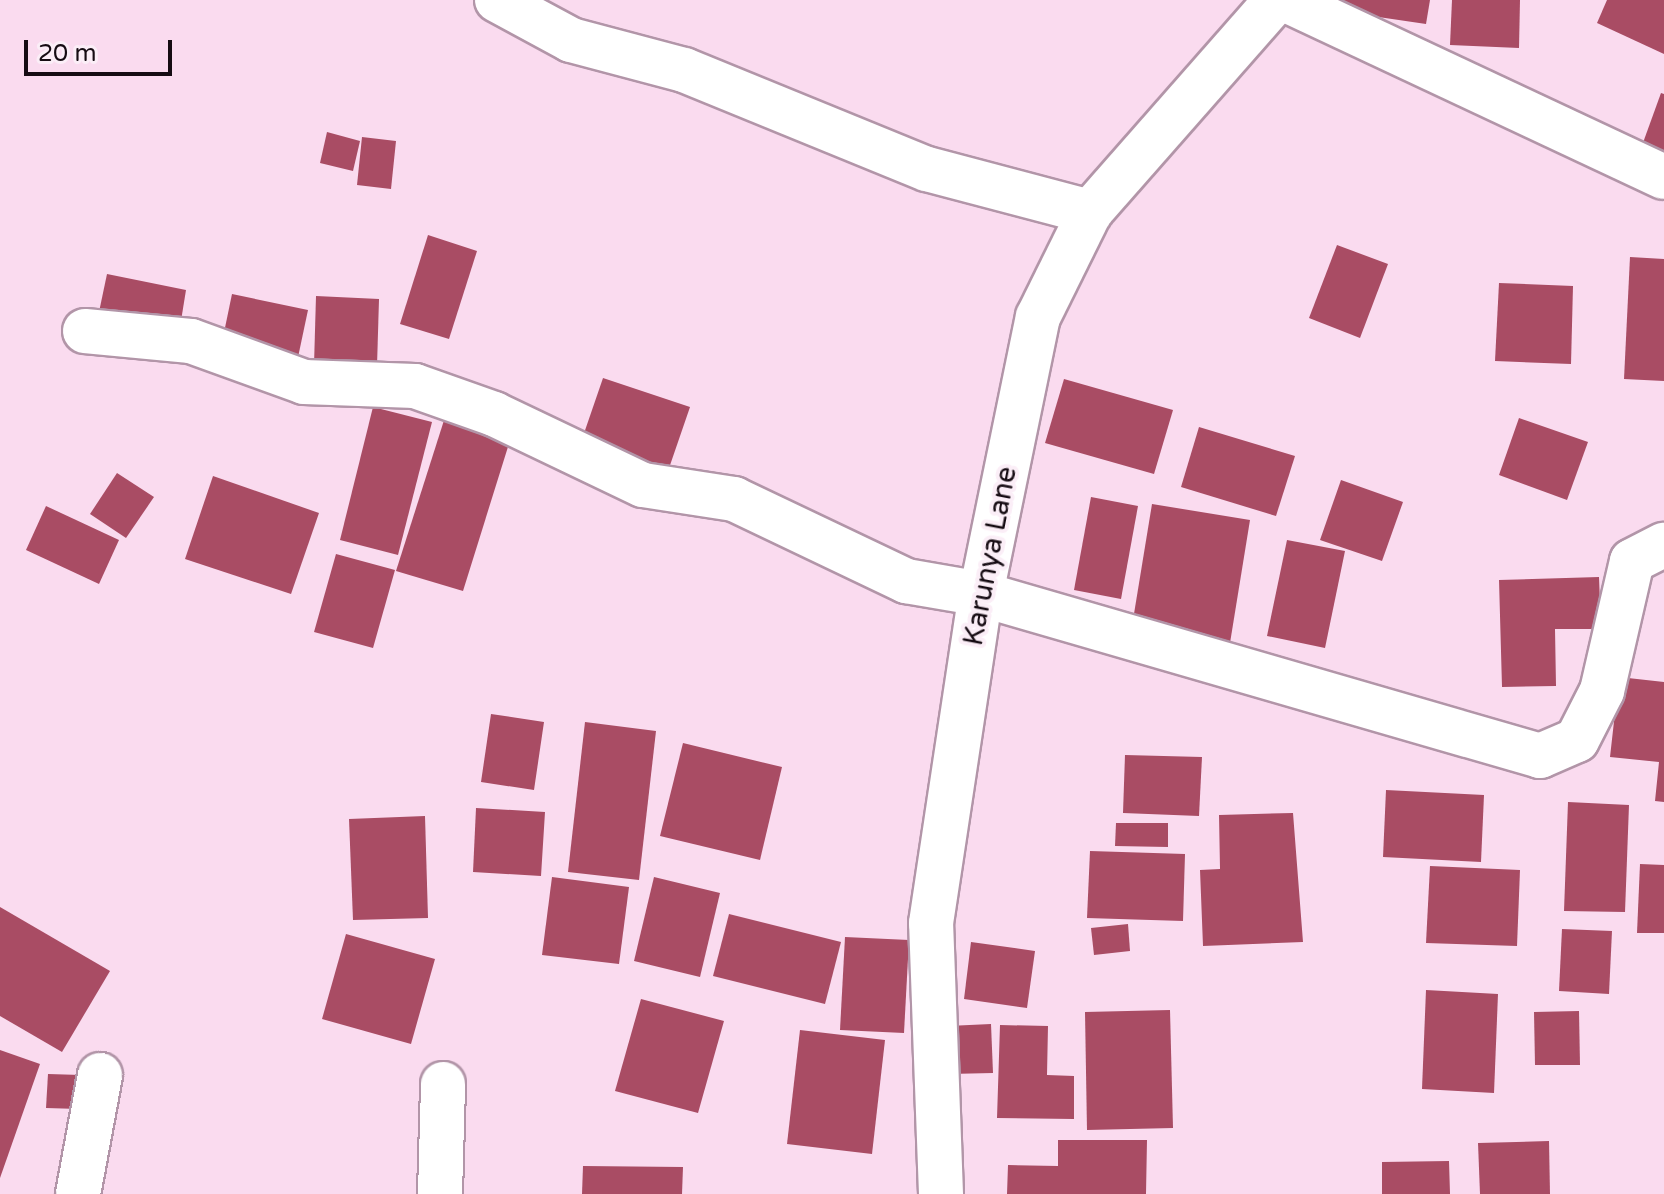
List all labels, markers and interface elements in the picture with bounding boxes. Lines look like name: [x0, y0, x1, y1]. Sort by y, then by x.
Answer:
scale bar: [28, 24, 176, 74]
text: 20 m: [38, 39, 96, 68]
street label: Karunya Lane: [956, 464, 1024, 648]

